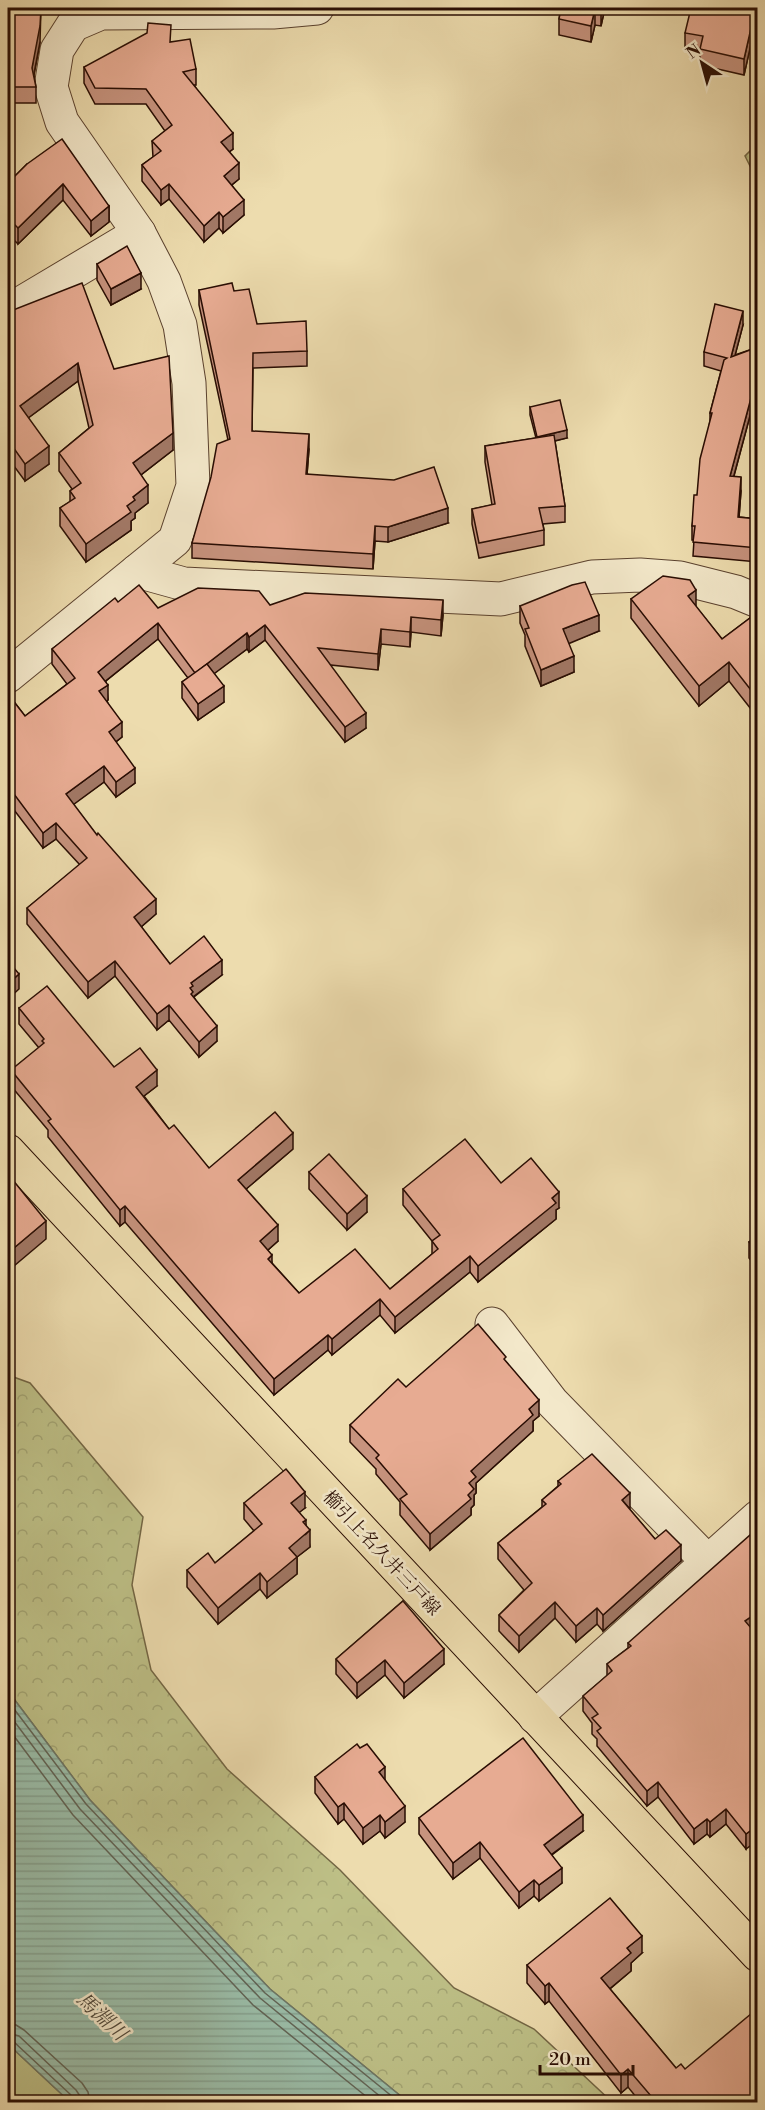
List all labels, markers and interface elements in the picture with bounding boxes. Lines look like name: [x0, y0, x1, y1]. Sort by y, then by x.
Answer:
north arrow: [672, 33, 732, 93]
text: N: [683, 40, 705, 63]
street label: 櫛引上名久井三戸線: [318, 1486, 445, 1620]
water label: 馬淵川: [71, 1987, 133, 2048]
scale bar: [540, 2038, 633, 2076]
text: 20 m: [549, 2048, 591, 2071]

